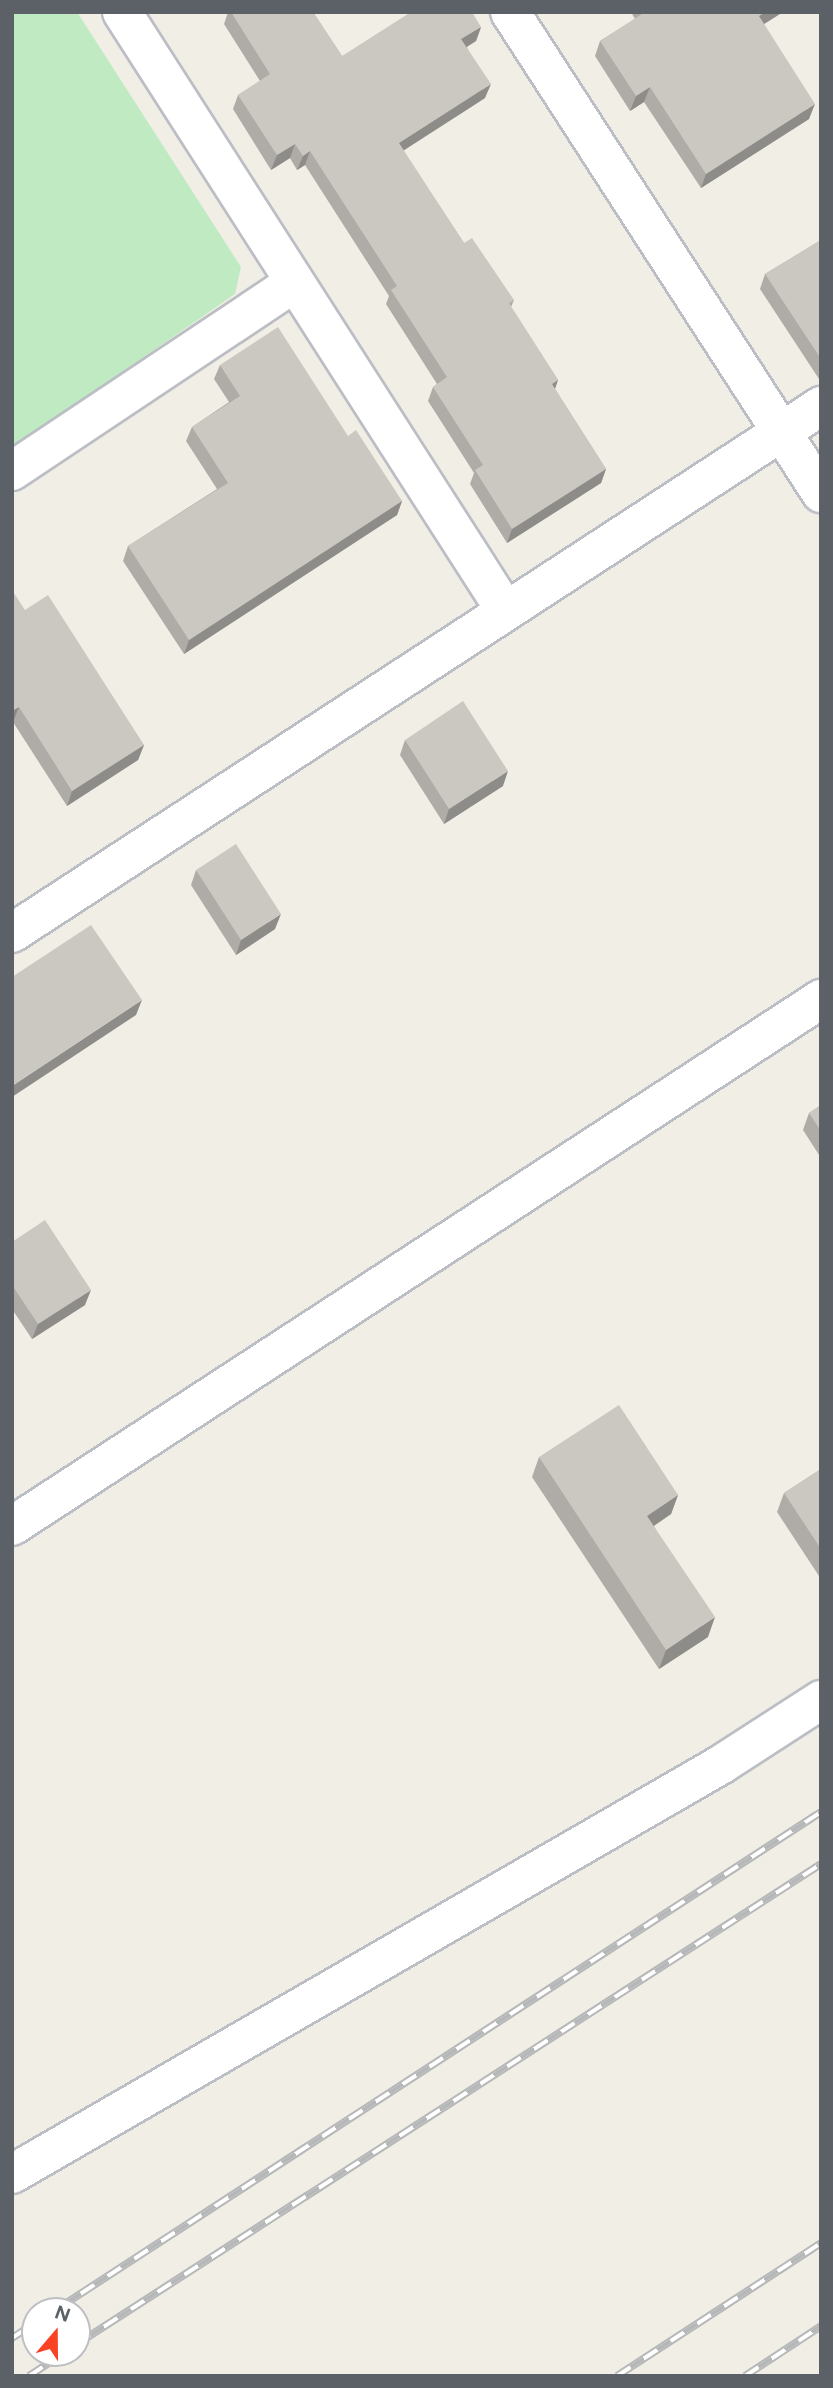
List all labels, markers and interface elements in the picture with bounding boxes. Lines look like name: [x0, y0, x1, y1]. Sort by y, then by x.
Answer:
north arrow: [21, 2297, 91, 2367]
text: N: [52, 2300, 74, 2327]

